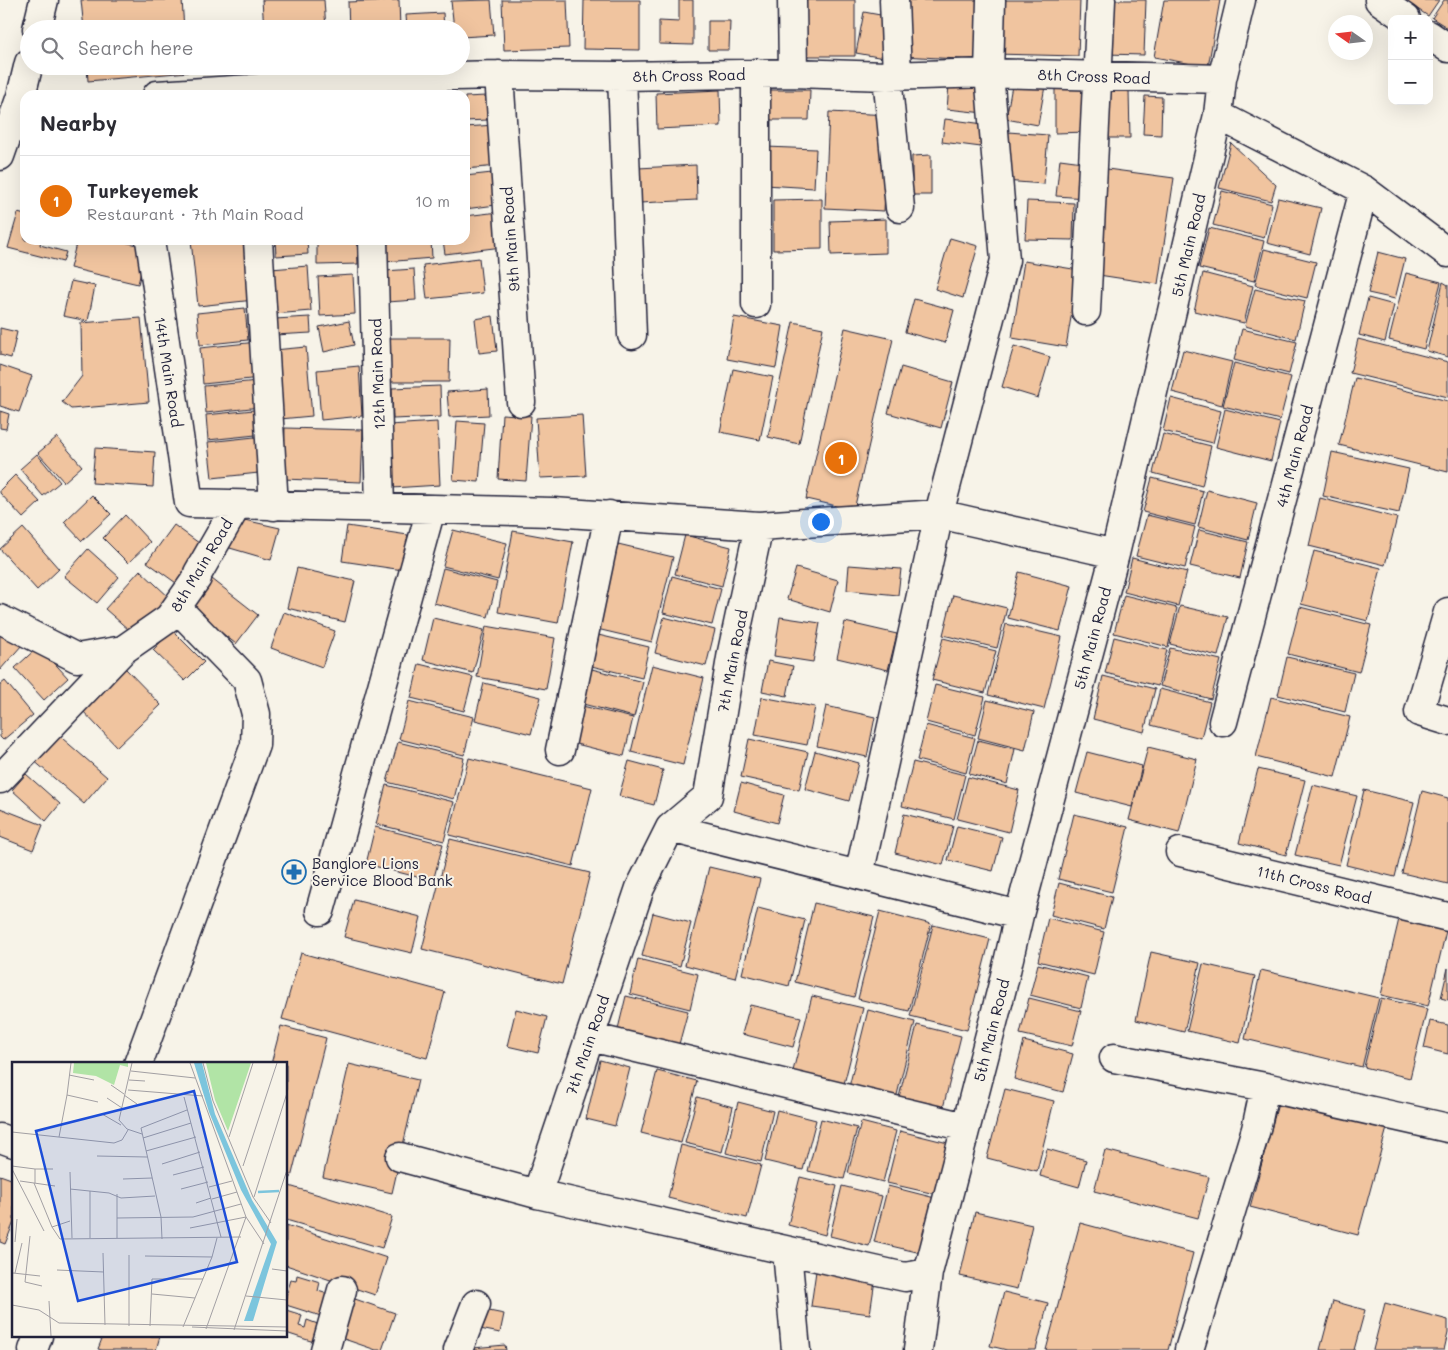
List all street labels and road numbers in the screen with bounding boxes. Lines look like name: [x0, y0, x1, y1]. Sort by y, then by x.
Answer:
street label: 8th Cross Road: [632, 64, 746, 86]
street label: 8th Cross Road: [1037, 64, 1151, 88]
street label: 9th Main Road: [496, 186, 524, 292]
street label: 5th Main Road: [1166, 192, 1210, 298]
street label: 14th Main Road: [150, 315, 188, 429]
street label: 12th Main Road: [365, 318, 389, 430]
street label: 4th Main Road: [1271, 403, 1317, 509]
street label: 8th Main Road: [165, 515, 237, 615]
street label: 5th Main Road: [1069, 585, 1115, 691]
street label: 7th Main Road: [712, 608, 752, 714]
street label: 11th Cross Road: [1255, 860, 1373, 908]
street label: 5th Main Road: [969, 977, 1013, 1083]
street label: 7th Main Road: [561, 992, 613, 1098]

